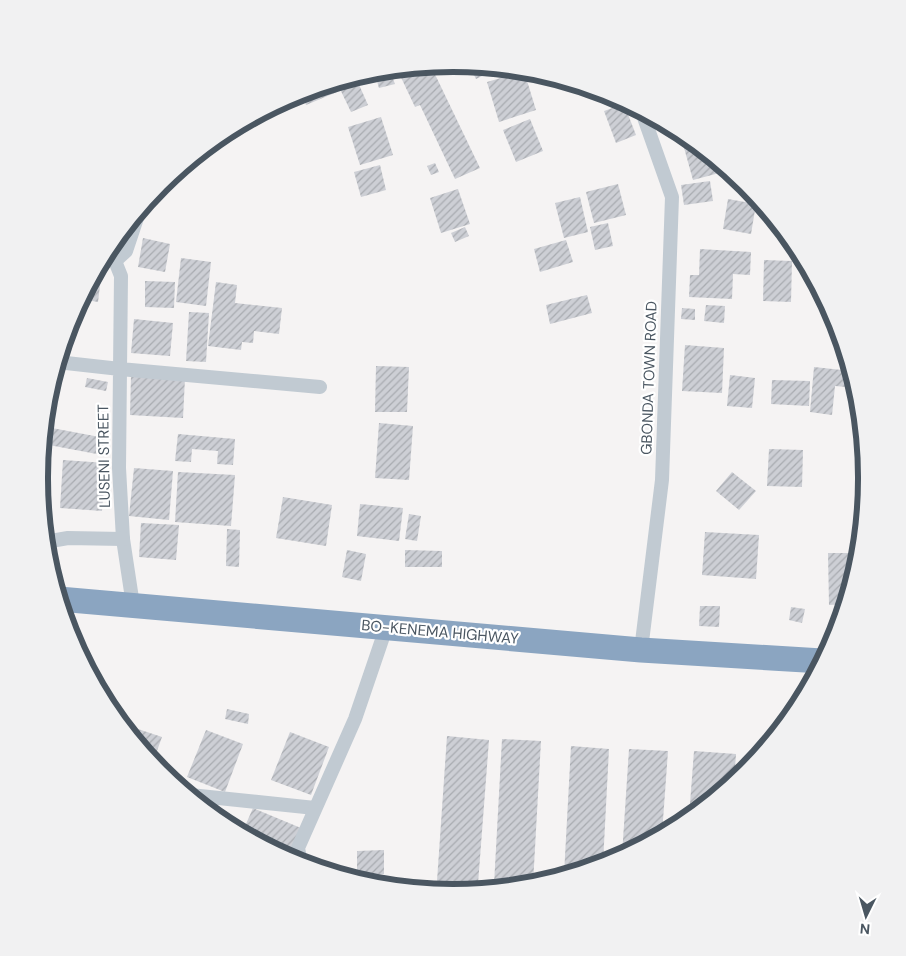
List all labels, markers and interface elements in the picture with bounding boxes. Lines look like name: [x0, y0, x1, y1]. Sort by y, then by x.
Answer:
street label: GBONDA TOWN ROAD: [636, 301, 662, 455]
street label: LUSENI STREET: [93, 404, 115, 508]
street label: BO-KENEMA HIGHWAY: [361, 615, 520, 649]
north arrow: [841, 891, 891, 941]
text: N: [859, 920, 871, 938]

